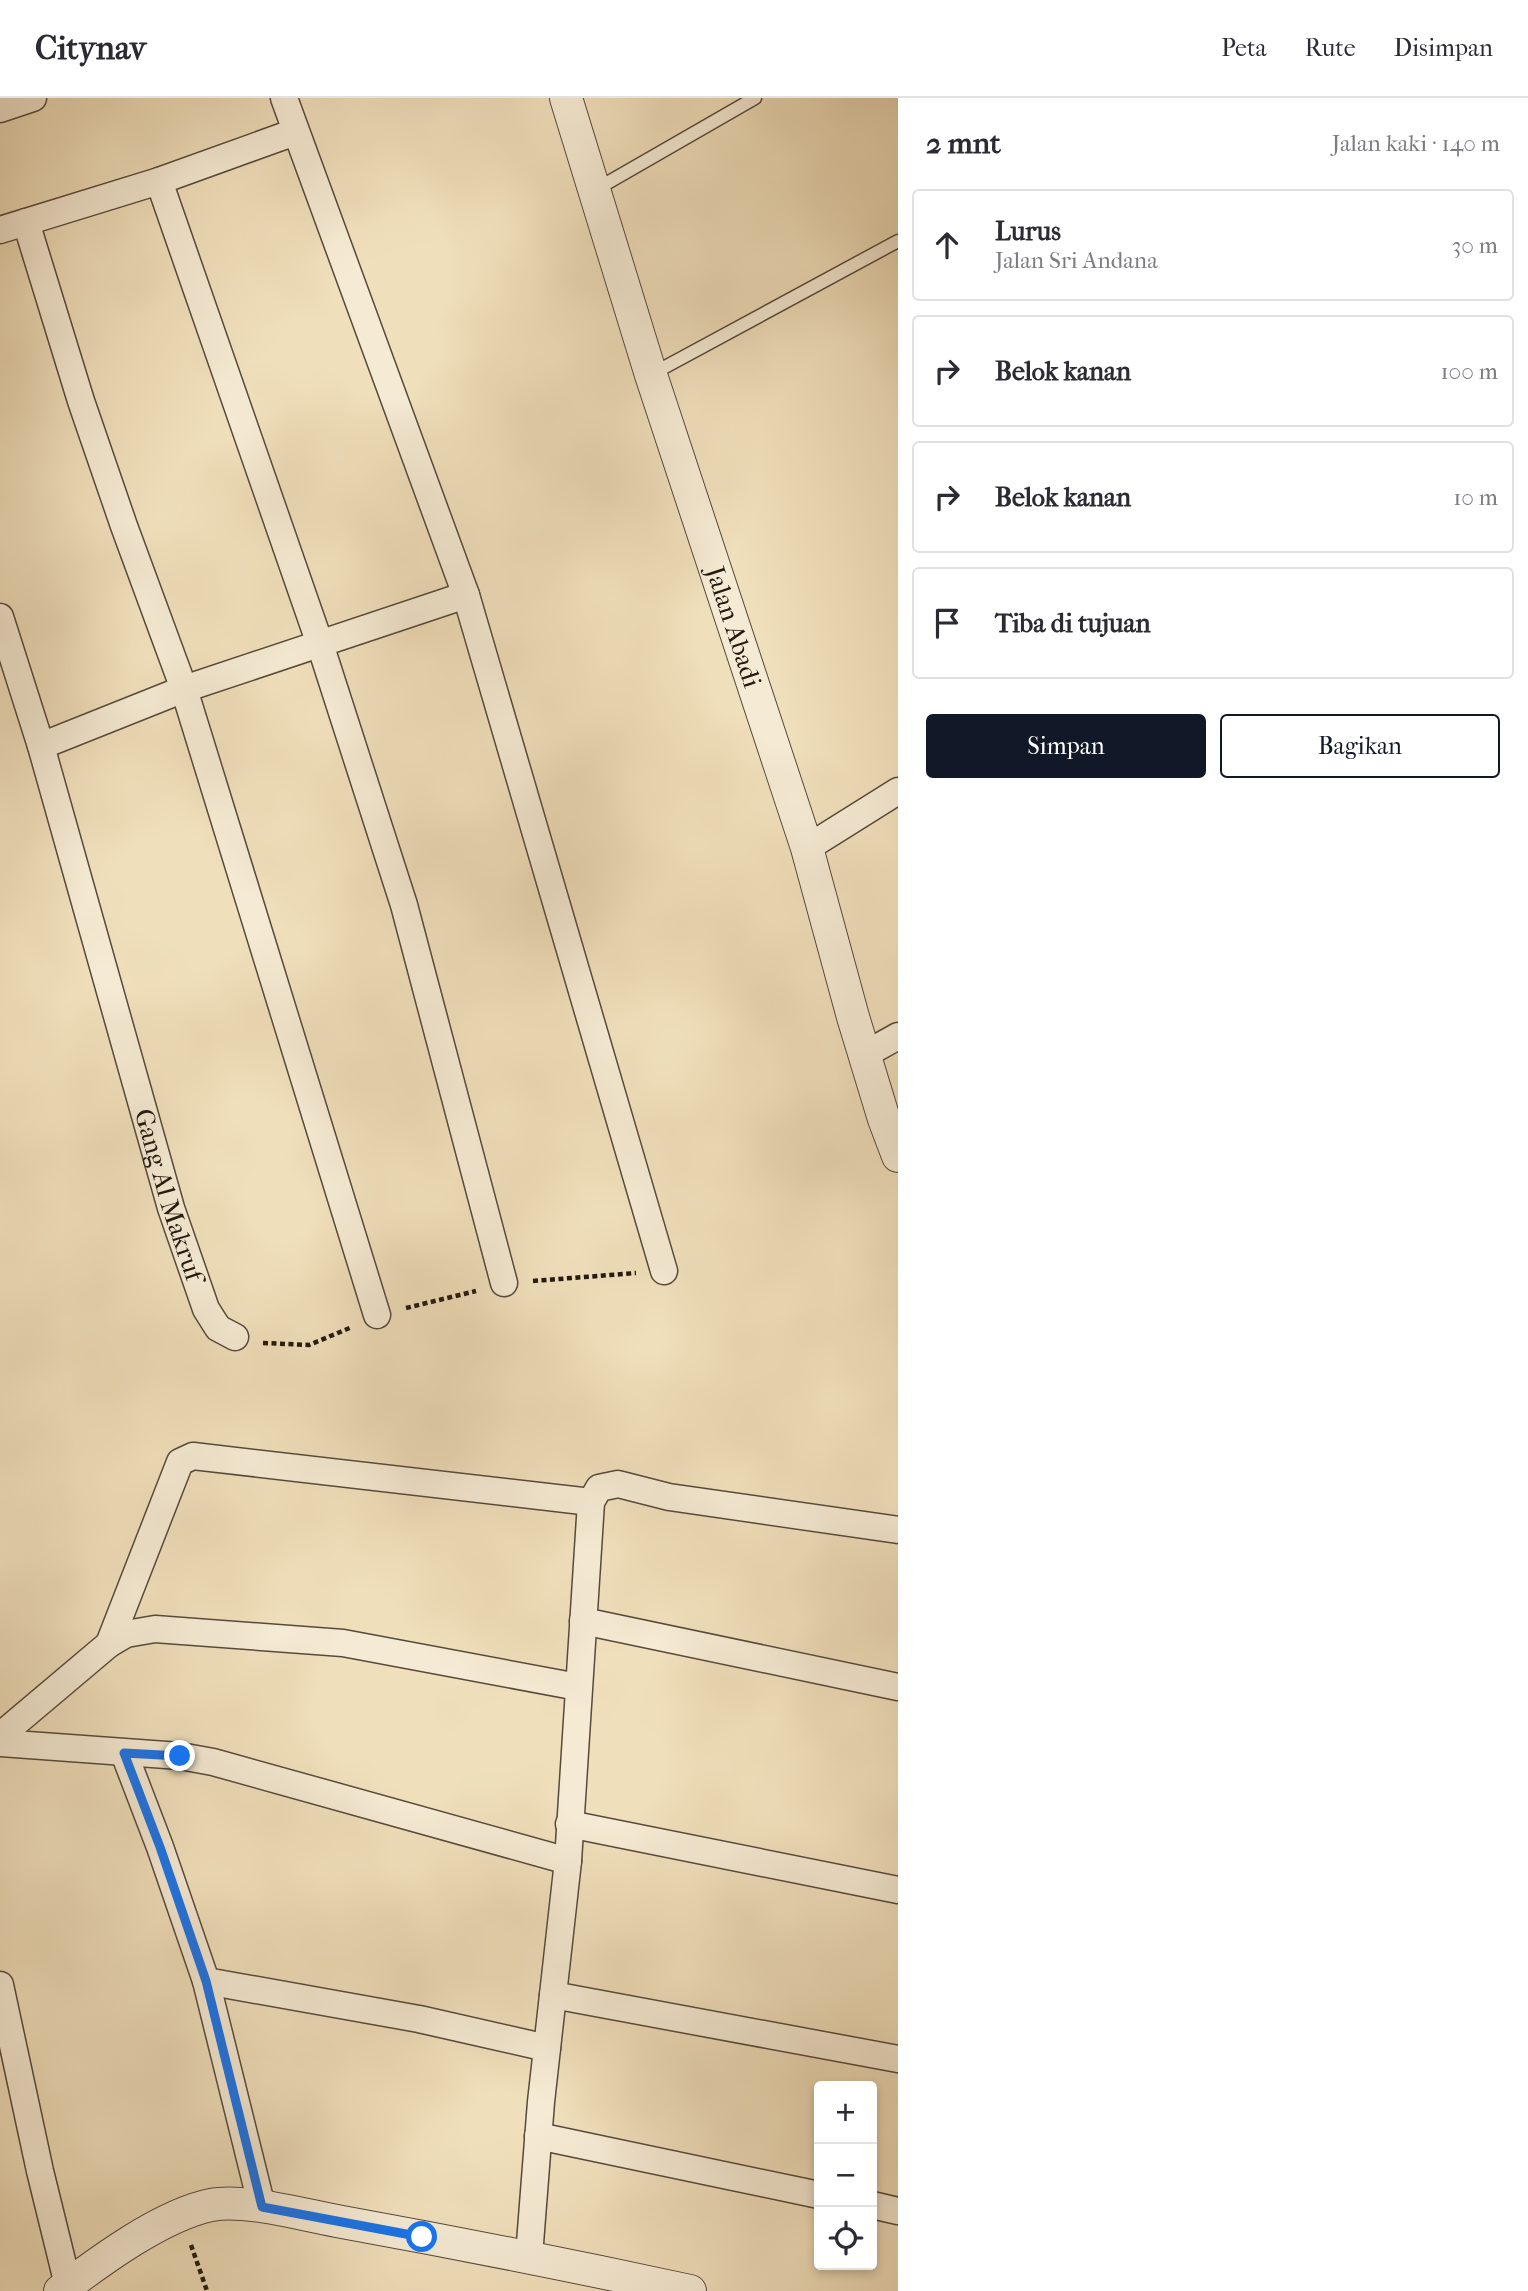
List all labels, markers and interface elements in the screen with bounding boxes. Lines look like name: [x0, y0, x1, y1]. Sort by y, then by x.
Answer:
text: Citynav: [35, 29, 146, 68]
text: Peta: [1221, 34, 1267, 62]
text: Rute: [1305, 34, 1356, 62]
text: Disimpan: [1394, 34, 1493, 62]
text: 2 mnt: [926, 126, 1001, 161]
text: Jalan kaki · 140 m: [1332, 130, 1500, 157]
text: Lurus: [995, 216, 1061, 247]
icon: ahead: [928, 226, 966, 264]
text: 30 m: [1452, 232, 1498, 259]
text: Jalan Sri Andana: [995, 247, 1158, 274]
icon: right: [928, 352, 966, 390]
text: Belok kanan: [995, 356, 1131, 387]
text: 100 m: [1440, 358, 1498, 385]
icon: right: [928, 478, 966, 516]
text: Belok kanan: [995, 482, 1131, 513]
text: 10 m: [1453, 484, 1498, 511]
street label: Jalan Abadi: [699, 561, 769, 692]
icon: arrive: [928, 604, 966, 642]
text: Tiba di tujuan: [995, 608, 1151, 639]
button: Simpan: [926, 714, 1206, 778]
button: Bagikan: [1220, 714, 1500, 778]
street label: Gang Al Makruf: [128, 1105, 212, 1290]
route end: [164, 1740, 195, 1771]
map controls: [814, 2081, 877, 2270]
button: +: [814, 2081, 877, 2144]
button: −: [814, 2144, 877, 2207]
button: locate: [814, 2207, 877, 2270]
route start: [406, 2221, 437, 2252]

